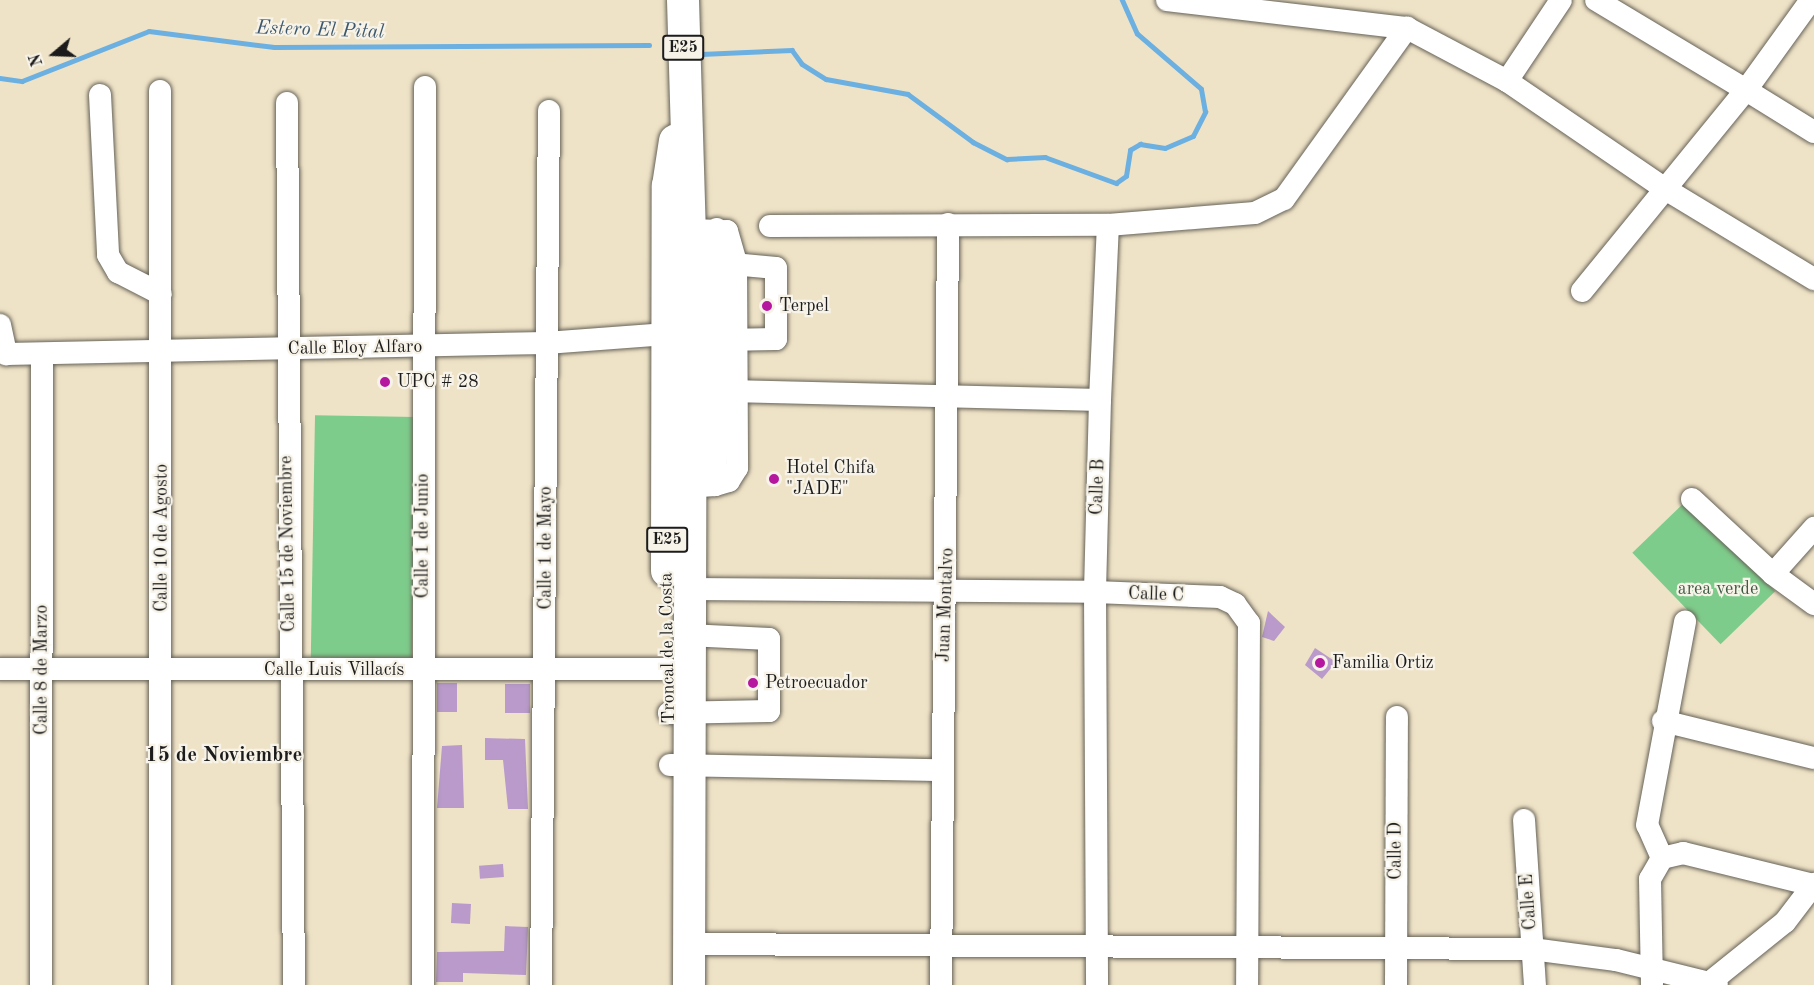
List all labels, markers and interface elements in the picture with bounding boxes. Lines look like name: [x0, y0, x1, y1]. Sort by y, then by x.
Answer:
water label: Estero El Pital: [255, 17, 385, 45]
north arrow: [24, 24, 84, 84]
road number: E25: [662, 35, 704, 61]
text: N: [27, 51, 47, 68]
place label: Terpel: [779, 295, 829, 317]
marker: Terpel: [760, 299, 774, 313]
street label: Calle Eloy Alfaro: [288, 336, 422, 360]
place label: UPC # 28: [397, 371, 479, 393]
marker: UPC # 28: [378, 375, 392, 389]
street label: Calle 15 de Noviembre: [276, 456, 300, 632]
place label: Hotel Chifa "JADE": [786, 458, 875, 500]
street label: Calle B: [1086, 458, 1110, 516]
street label: Calle 10 de Agosto: [151, 464, 173, 612]
marker: Hotel Chifa "JADE": [767, 472, 781, 486]
street label: Calle 1 de Junio: [412, 473, 434, 599]
street label: Calle 1 de Mayo: [535, 486, 557, 610]
road number: E25: [646, 527, 688, 553]
street label: Juan Montalvo: [933, 547, 959, 663]
street label: Troncal de la Costa: [656, 572, 680, 724]
park label: area verde: [1678, 578, 1758, 600]
street label: Calle C: [1128, 583, 1184, 607]
street label: Calle 8 de Marzo: [31, 605, 53, 735]
place label: Familia Ortiz: [1332, 652, 1434, 674]
marker: Familia Ortiz: [1313, 656, 1327, 670]
street label: Calle Luis Villacís: [264, 659, 404, 681]
place label: Petroecuador: [765, 672, 868, 694]
marker: Petroecuador: [746, 676, 760, 690]
district label: 15 de Noviembre: [146, 743, 302, 769]
street label: Calle D: [1385, 822, 1407, 880]
street label: Calle E: [1516, 873, 1542, 931]

